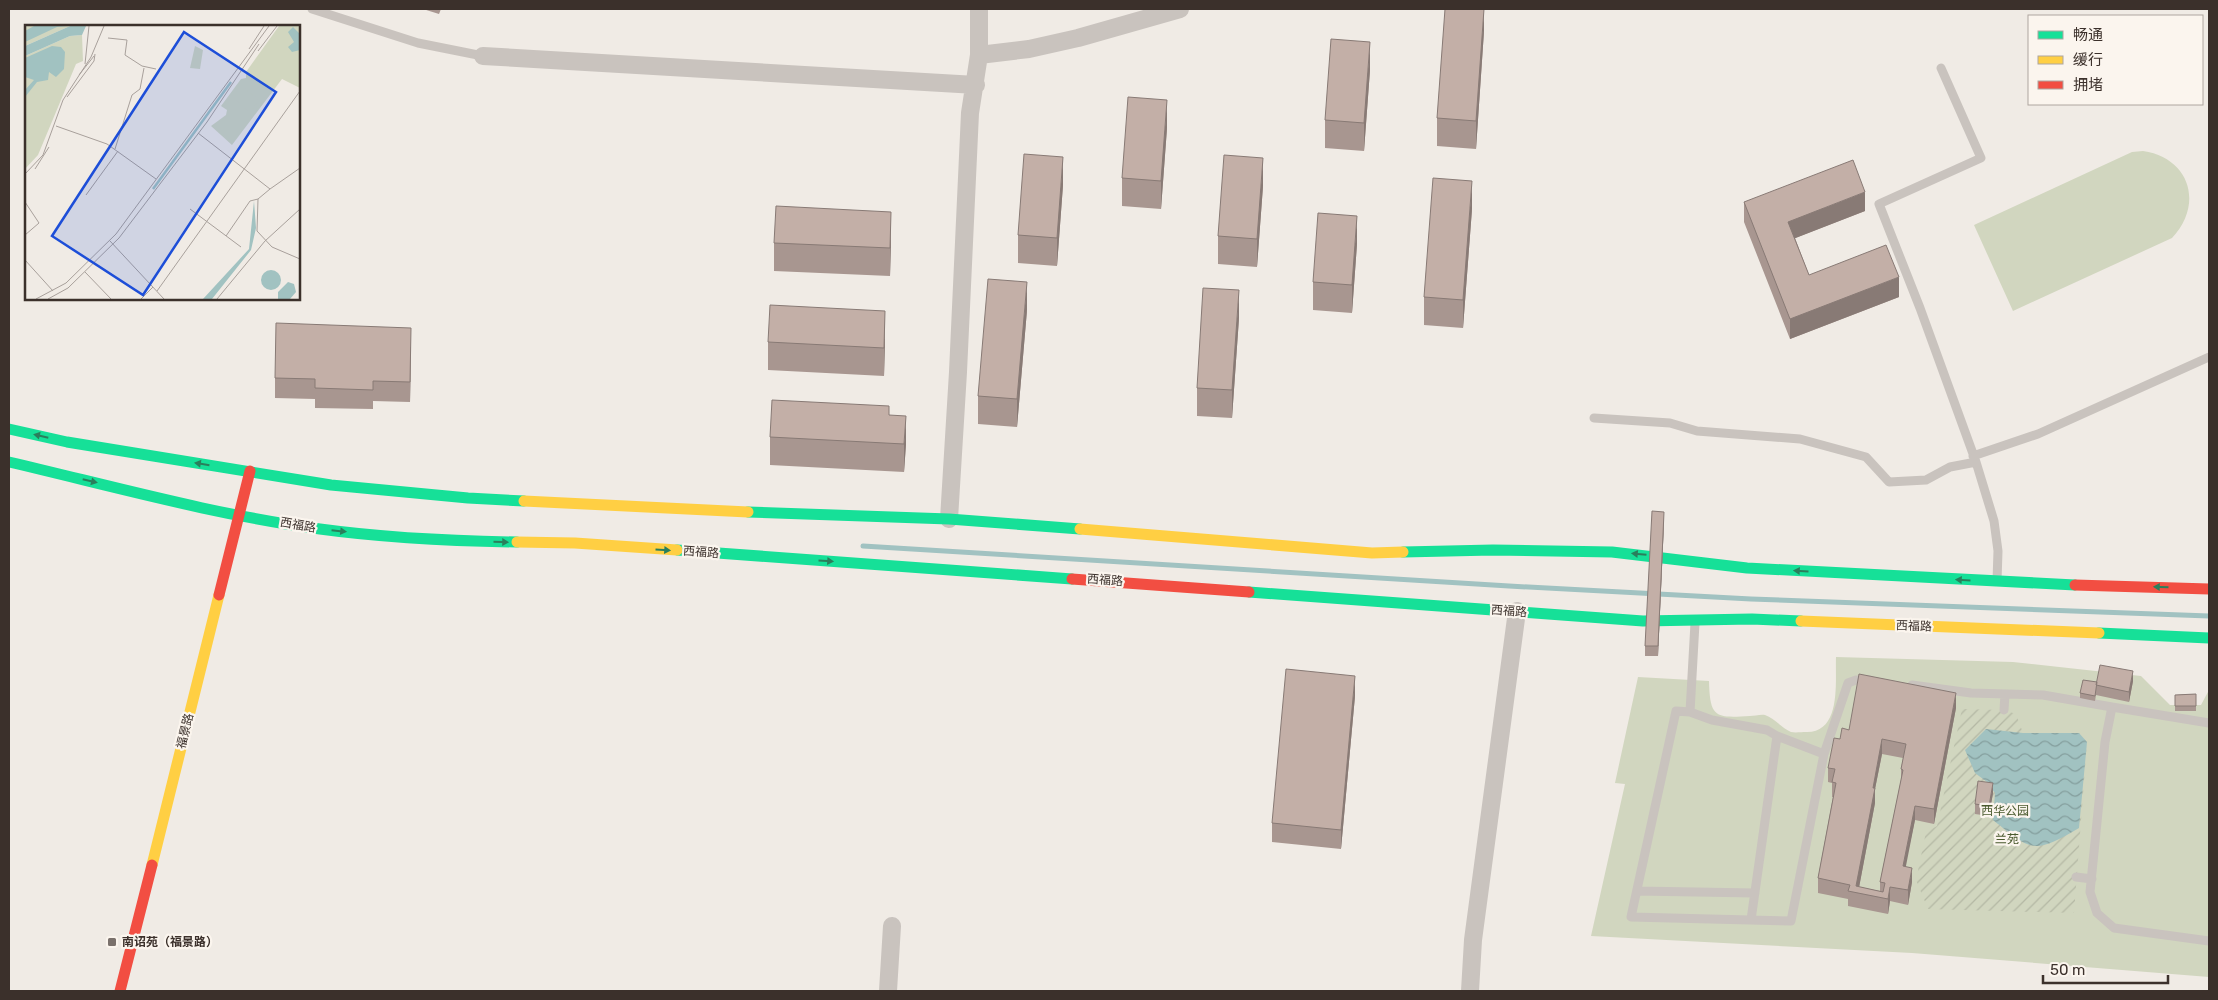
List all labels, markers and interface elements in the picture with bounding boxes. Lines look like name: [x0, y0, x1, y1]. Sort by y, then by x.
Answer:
legend: [2028, 15, 2203, 105]
inset map: [25, 25, 300, 300]
text: 畅通: [2073, 26, 2103, 44]
text: 缓行: [2073, 51, 2103, 69]
text: 拥堵: [2073, 76, 2103, 94]
one-way arrow: [34, 432, 49, 440]
one-way arrow: [193, 459, 209, 467]
one-way arrow: [83, 477, 98, 485]
street label: 西福路: [279, 515, 317, 535]
one-way arrow: [331, 527, 347, 535]
one-way arrow: [493, 538, 509, 546]
street label: 西福路: [683, 544, 719, 560]
one-way arrow: [656, 546, 672, 554]
one-way arrow: [1631, 550, 1647, 558]
one-way arrow: [818, 557, 834, 565]
one-way arrow: [1793, 567, 1809, 575]
street label: 西福路: [1087, 572, 1123, 588]
one-way arrow: [1955, 576, 1971, 584]
one-way arrow: [2152, 583, 2168, 591]
street label: 西福路: [1491, 603, 1527, 619]
street label: 西福路: [1896, 618, 1932, 634]
street label: 福景路: [174, 712, 196, 750]
park label: 西华公园: [1981, 804, 2029, 818]
park label: 兰苑: [1995, 832, 2019, 846]
place label: 南诏苑（福景路）: [122, 935, 218, 949]
marker: 南诏苑（福景路）: [106, 936, 118, 948]
scale bar: [2043, 952, 2168, 984]
text: 50 m: [2050, 961, 2085, 979]

